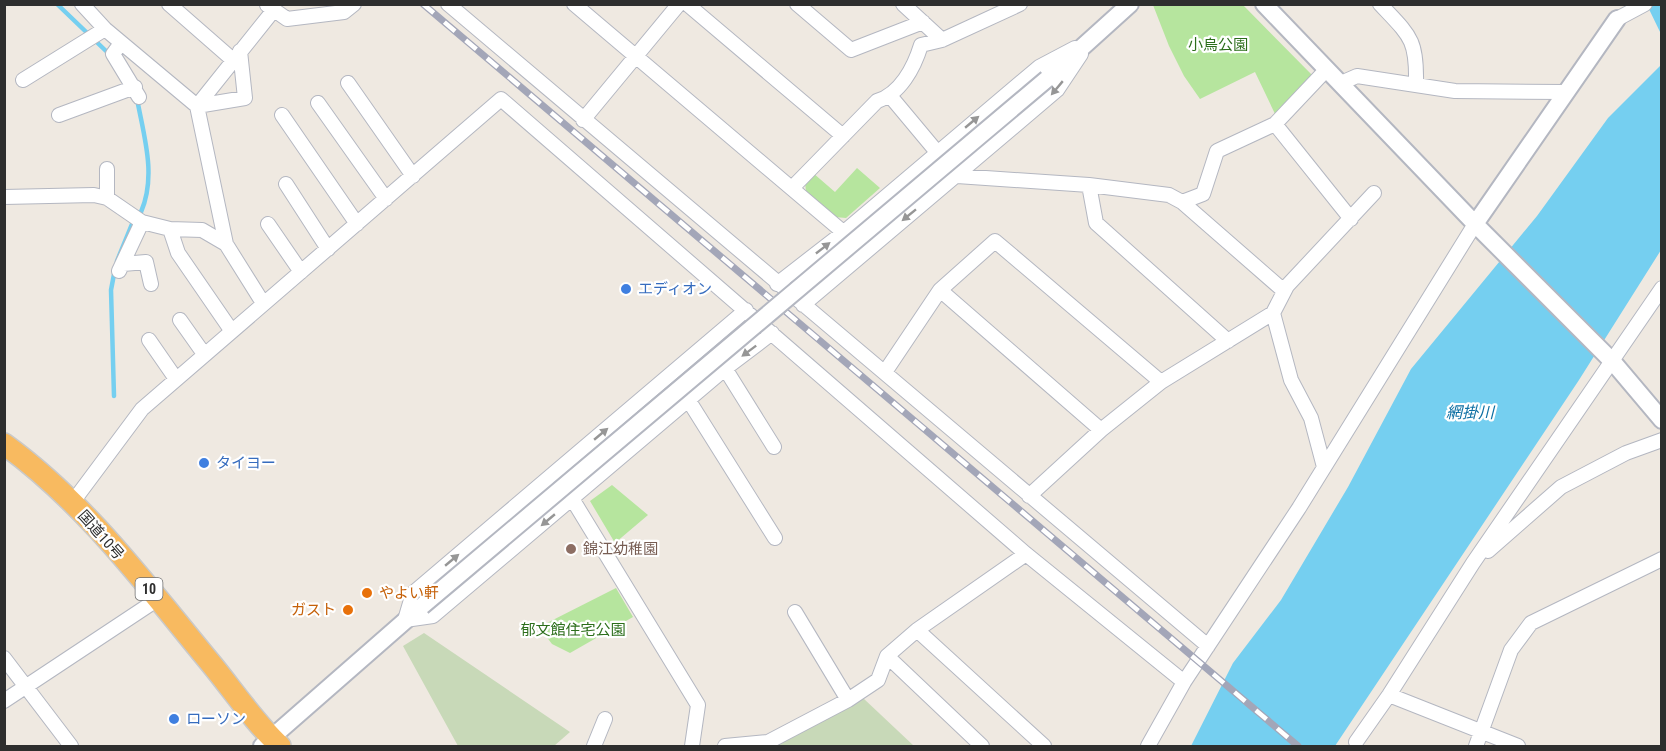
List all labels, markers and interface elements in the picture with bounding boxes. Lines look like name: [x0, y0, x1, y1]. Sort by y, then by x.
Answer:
park label: 小烏公園: [1188, 36, 1248, 54]
one-way arrow: [1051, 80, 1064, 95]
one-way arrow: [964, 116, 980, 129]
one-way arrow: [902, 209, 917, 221]
one-way arrow: [816, 242, 831, 254]
place label: エディオン: [638, 280, 712, 298]
marker: エディオン: [619, 282, 633, 296]
one-way arrow: [741, 345, 757, 357]
water label: 網掛川: [1446, 403, 1496, 422]
one-way arrow: [593, 427, 609, 440]
place label: タイヨー: [216, 454, 276, 472]
marker: タイヨー: [197, 456, 211, 470]
street label: 国道10号: [74, 507, 128, 563]
one-way arrow: [541, 513, 556, 526]
place label: 錦江幼稚園: [583, 540, 658, 558]
marker: 錦江幼稚園: [564, 542, 578, 556]
one-way arrow: [444, 554, 459, 567]
road number: 10: [136, 578, 162, 600]
place label: やよい軒: [379, 584, 439, 602]
marker: やよい軒: [360, 586, 374, 600]
place label: ガスト: [291, 601, 336, 619]
marker: ガスト: [341, 603, 355, 617]
park label: 郁文館住宅公園: [520, 621, 626, 639]
place label: ローソン: [186, 710, 246, 728]
marker: ローソン: [167, 712, 181, 726]

